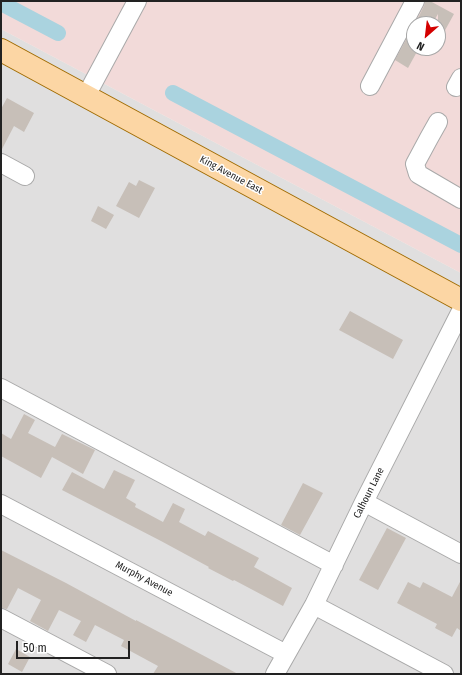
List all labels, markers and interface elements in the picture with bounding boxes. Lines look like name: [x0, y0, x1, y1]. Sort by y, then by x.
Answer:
north arrow: [406, 16, 446, 56]
text: N: [415, 39, 427, 53]
street label: King Avenue East: [198, 153, 264, 197]
street label: Calhoun Lane: [351, 466, 387, 520]
street label: Murphy Avenue: [113, 559, 175, 599]
scale bar: [18, 633, 132, 659]
text: 50 m: [23, 641, 47, 655]

